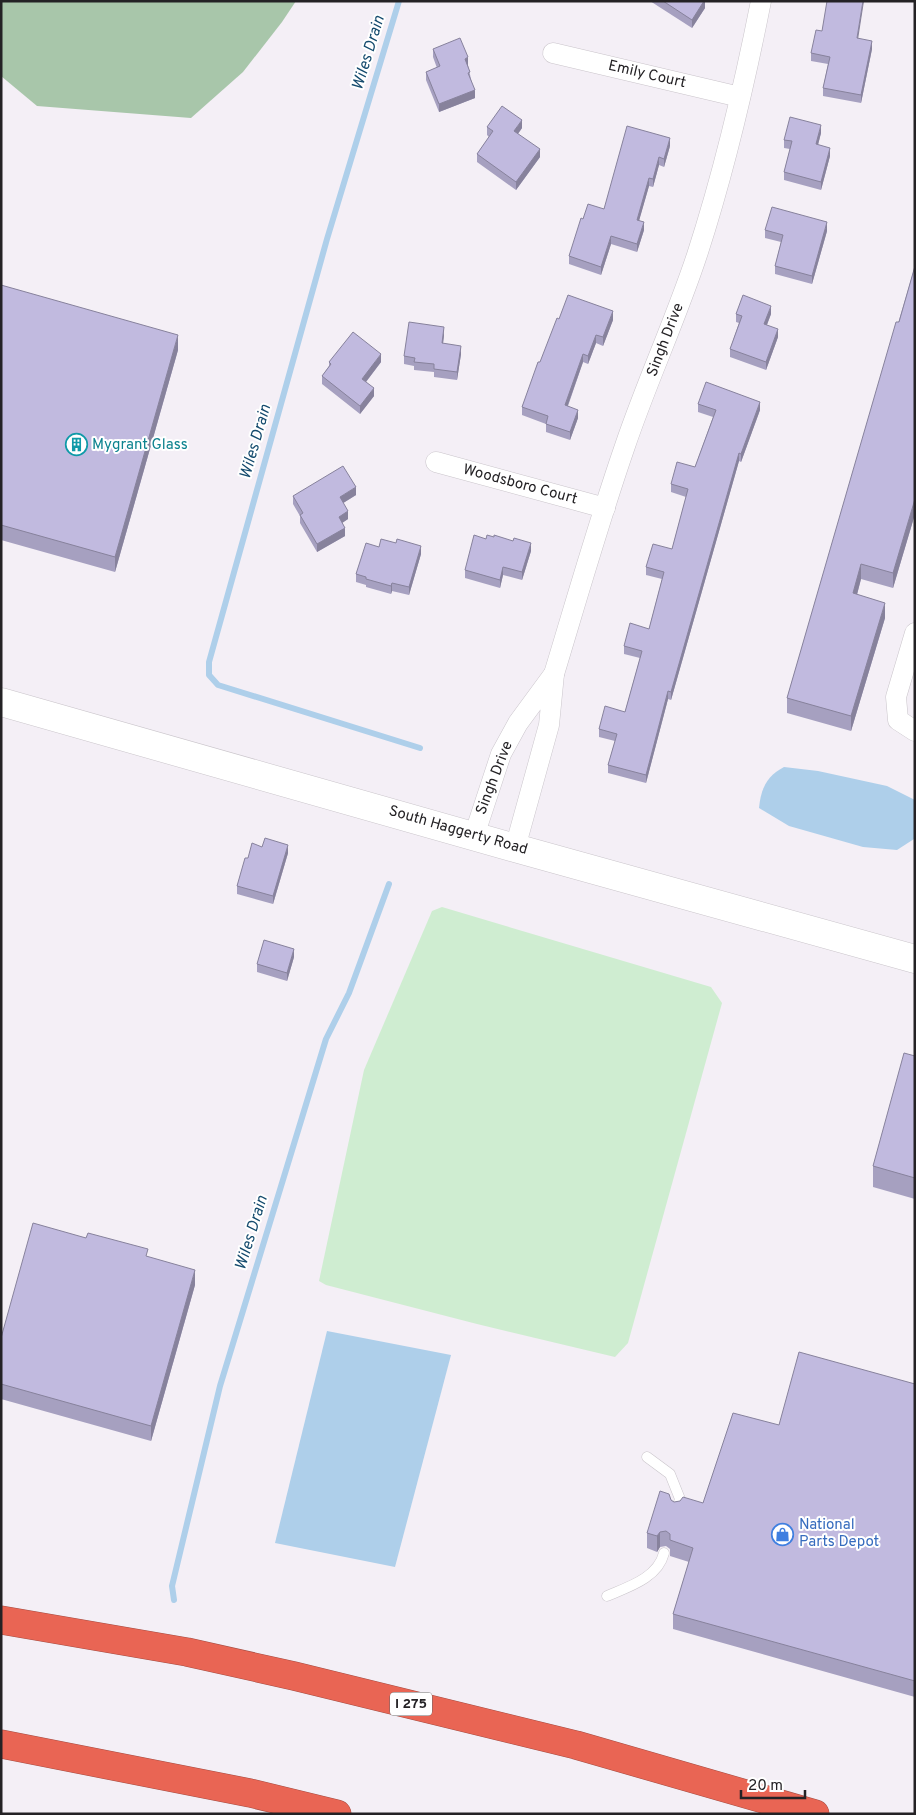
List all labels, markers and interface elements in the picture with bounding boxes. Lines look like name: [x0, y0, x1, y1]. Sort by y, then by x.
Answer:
water label: Wiles Drain: [348, 13, 390, 93]
street label: Emily Court: [606, 57, 688, 93]
street label: Singh Drive: [643, 300, 689, 380]
water label: Wiles Drain: [236, 402, 276, 482]
building icon: Mygrant Glass: [64, 433, 88, 457]
place label: Mygrant Glass: [92, 436, 188, 455]
street label: Woodsboro Court: [461, 461, 579, 509]
street label: Singh Drive: [472, 738, 518, 818]
street label: South Haggerty Road: [386, 802, 530, 860]
water label: Wiles Drain: [231, 1193, 273, 1273]
place label: National Parts Depot: [799, 1516, 879, 1552]
shop icon: National Parts Depot: [771, 1522, 795, 1546]
road number: I 275: [390, 1692, 432, 1716]
scale bar: [741, 1768, 805, 1800]
text: 20 m: [748, 1777, 783, 1796]

